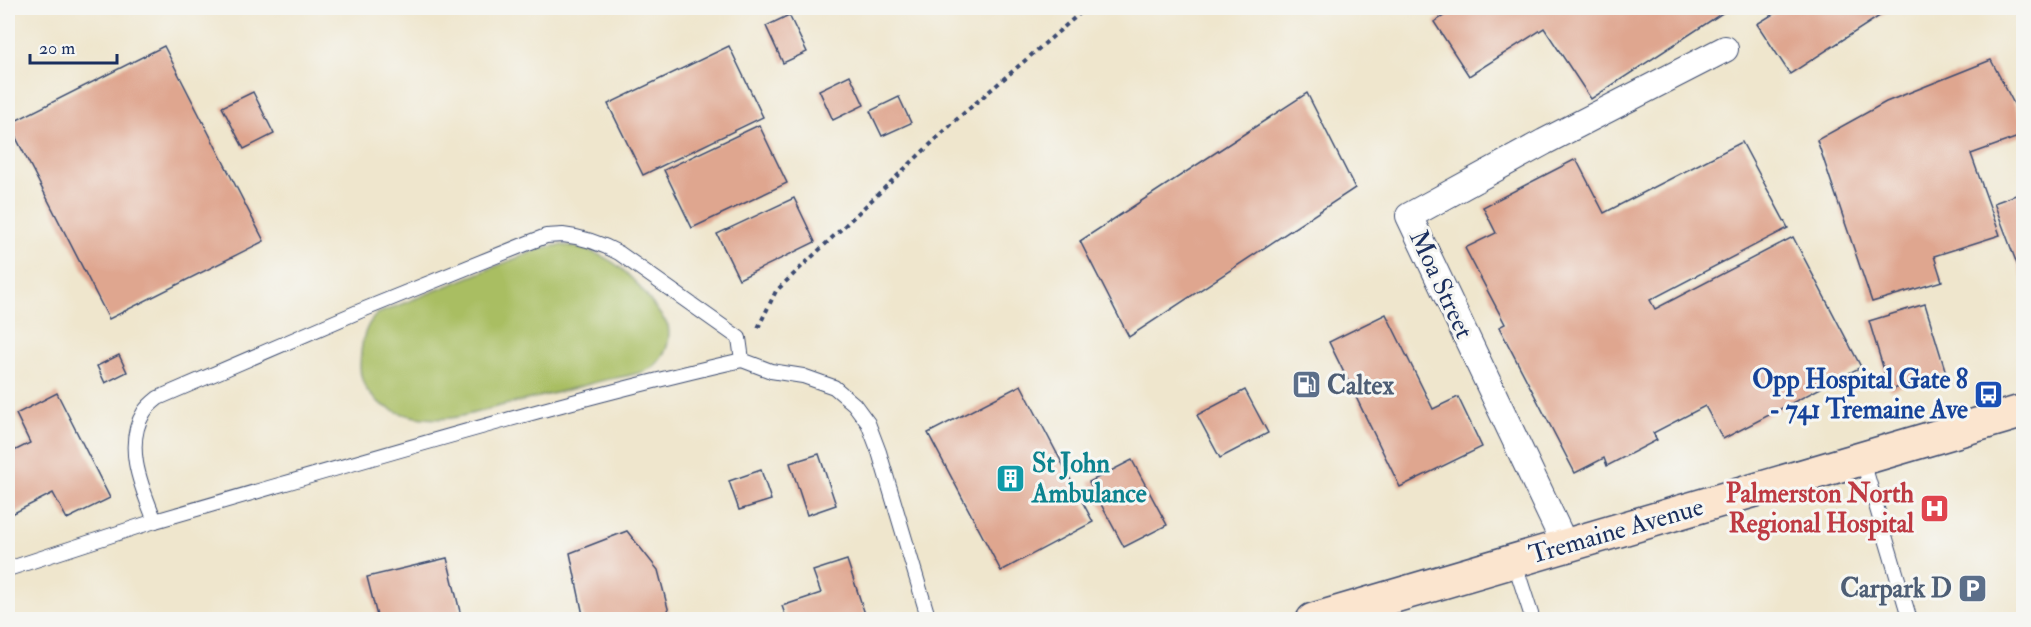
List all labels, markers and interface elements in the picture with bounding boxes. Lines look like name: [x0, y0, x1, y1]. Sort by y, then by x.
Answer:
scale bar: [30, 27, 117, 65]
text: 20 m: [39, 37, 75, 60]
street label: Moa Street: [1402, 225, 1480, 344]
place label: Opp Hospital Gate 8 - 741 Tremaine Ave: [1752, 364, 1968, 426]
fuel station icon: Caltex: [1290, 369, 1322, 401]
place label: Caltex: [1327, 370, 1394, 402]
bus stop icon: Opp Hospital Gate 8 - 741 Tremaine Ave: [1973, 378, 2005, 410]
place label: St John Ambulance: [1031, 448, 1147, 510]
building icon: St John Ambulance: [995, 462, 1027, 494]
place label: Palmerston North Regional Hospital: [1726, 478, 1914, 541]
street label: Tremaine Avenue: [1525, 491, 1707, 571]
hospital icon: Palmerston North Regional Hospital: [1919, 492, 1951, 524]
parking icon: Carpark D: [1957, 572, 1989, 604]
place label: Carpark D: [1840, 573, 1952, 606]

